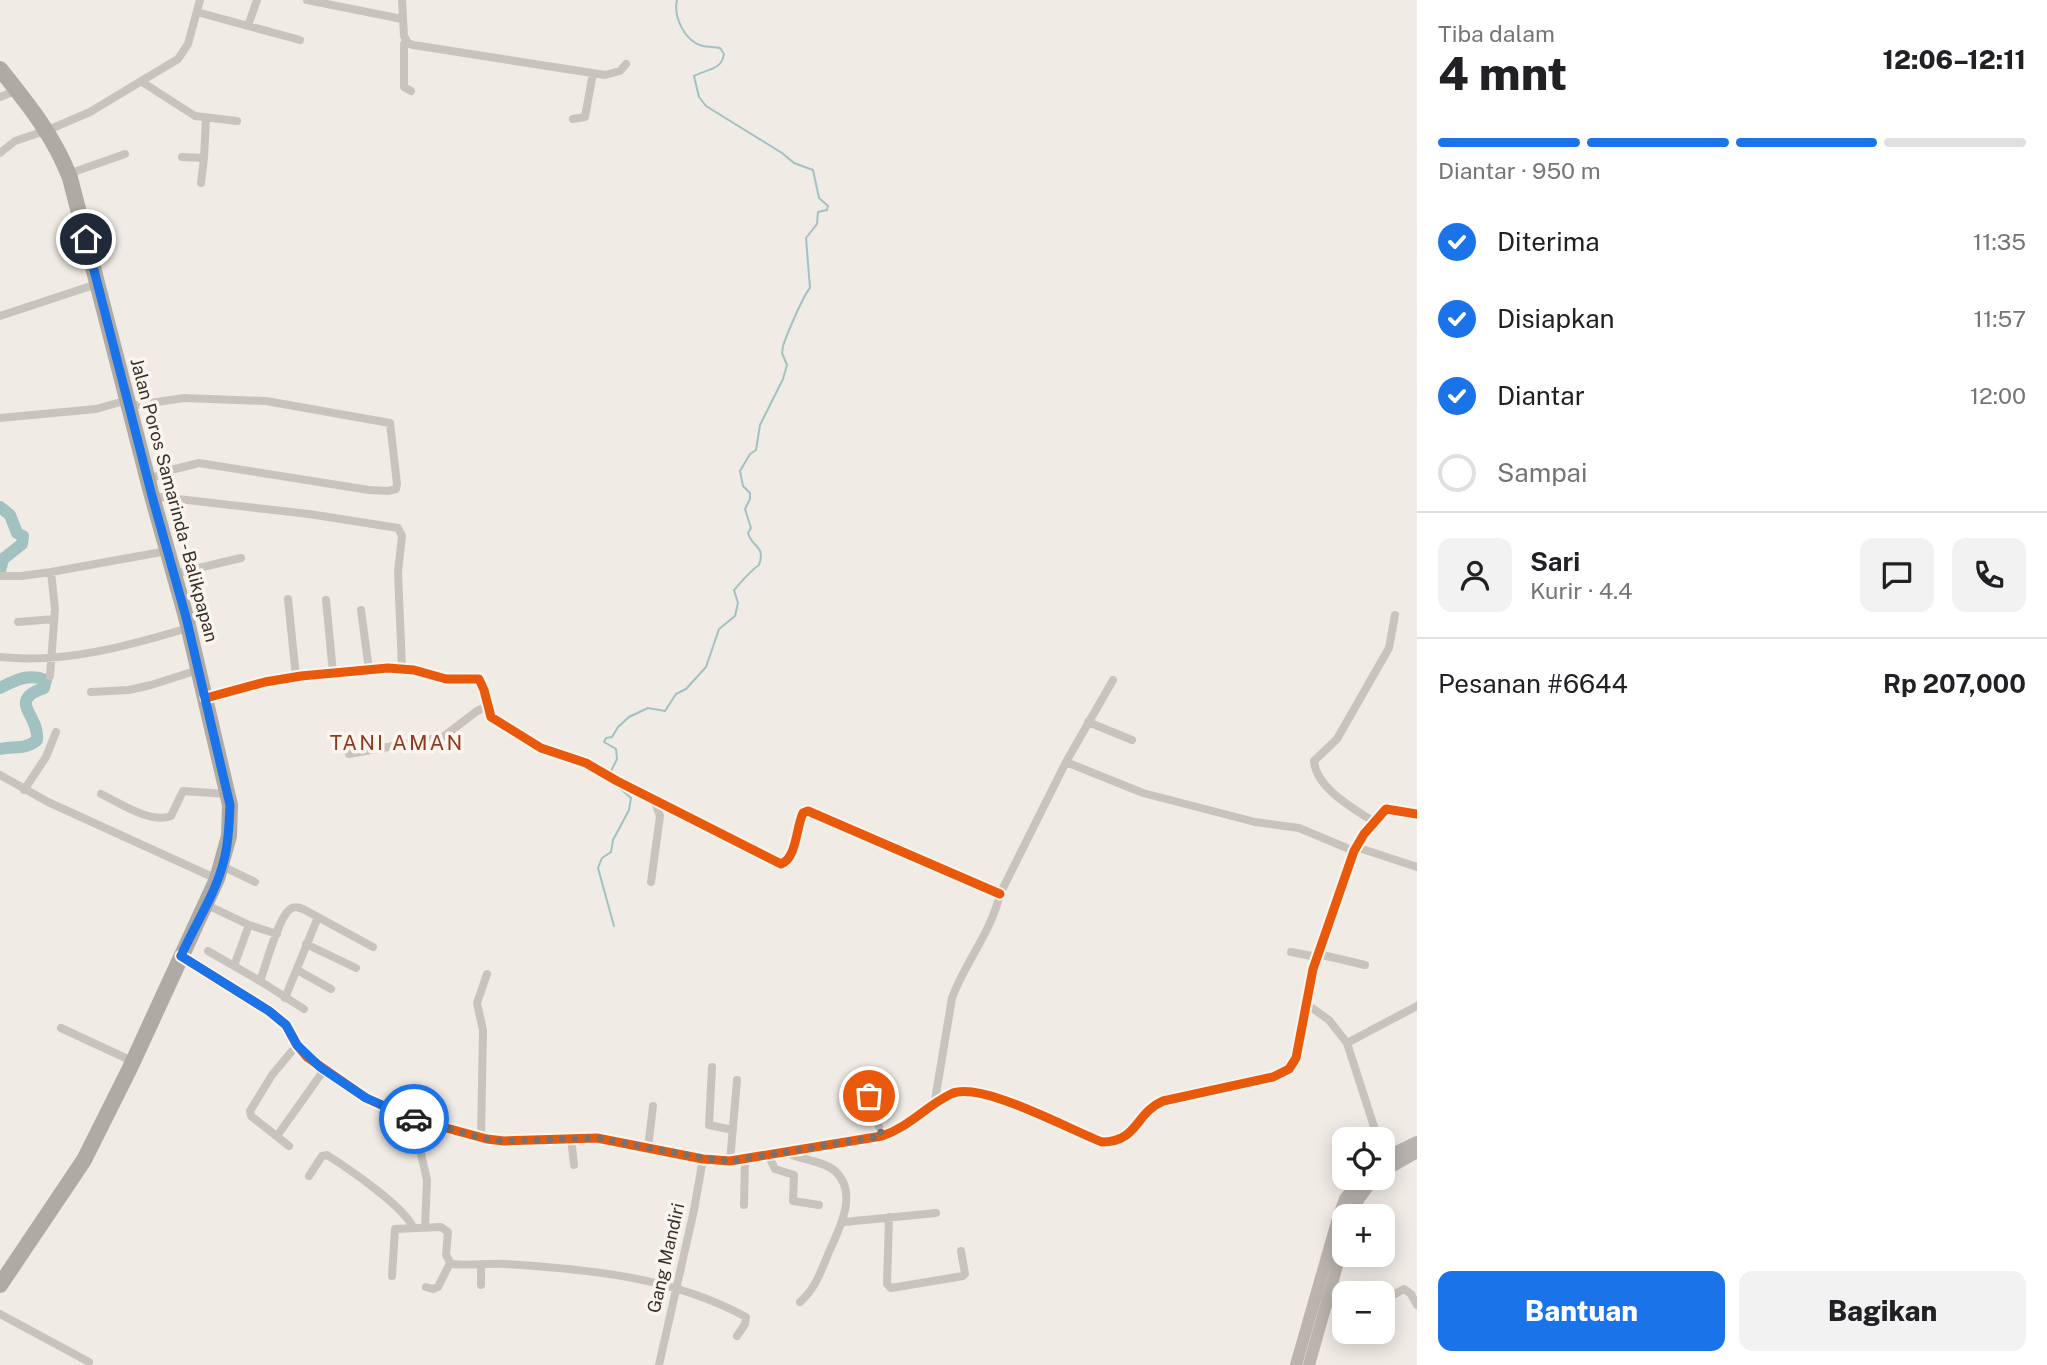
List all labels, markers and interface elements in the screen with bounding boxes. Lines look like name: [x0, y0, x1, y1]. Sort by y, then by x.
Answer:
text: Tiba dalam: [1438, 20, 1555, 47]
text: 12:06–12:11: [1883, 44, 2026, 75]
text: 4 mnt: [1438, 46, 1567, 100]
text: Diantar · 950 m: [1438, 157, 1601, 184]
pin: [56, 209, 116, 269]
icon: home: [67, 220, 105, 258]
icon: check: [1438, 223, 1476, 261]
text: Diterima: [1497, 226, 1600, 257]
text: 11:35: [1973, 228, 2026, 255]
icon: check: [1438, 300, 1476, 338]
text: Disiapkan: [1497, 303, 1615, 334]
text: 11:57: [1974, 305, 2026, 332]
street label: Jalan Poros Samarinda - Balikpapan: [126, 356, 223, 644]
icon: check: [1438, 377, 1476, 415]
text: Diantar: [1497, 380, 1585, 411]
text: 12:00: [1970, 382, 2026, 409]
text: Sampai: [1497, 457, 1587, 488]
button: person: [1438, 538, 1512, 612]
button: chat: [1860, 538, 1934, 612]
button: phone: [1952, 538, 2026, 612]
text: Sari: [1530, 546, 1580, 577]
text: Kurir · 4.4: [1530, 577, 1633, 604]
text: Pesanan #6644: [1438, 668, 1628, 699]
text: Rp 207,000: [1883, 668, 2026, 699]
district label: TANI AMAN: [330, 730, 464, 755]
pin: [839, 1066, 899, 1126]
icon: bag: [850, 1077, 888, 1115]
courier: [379, 1084, 449, 1154]
icon: car: [395, 1100, 433, 1138]
map controls: [1332, 1127, 1395, 1344]
button: locate: [1332, 1127, 1395, 1190]
street label: Gang Mandiri: [643, 1201, 688, 1315]
button: +: [1332, 1204, 1395, 1267]
button: Bantuan: [1438, 1271, 1725, 1351]
button: Bagikan: [1739, 1271, 2026, 1351]
button: −: [1332, 1281, 1395, 1344]

